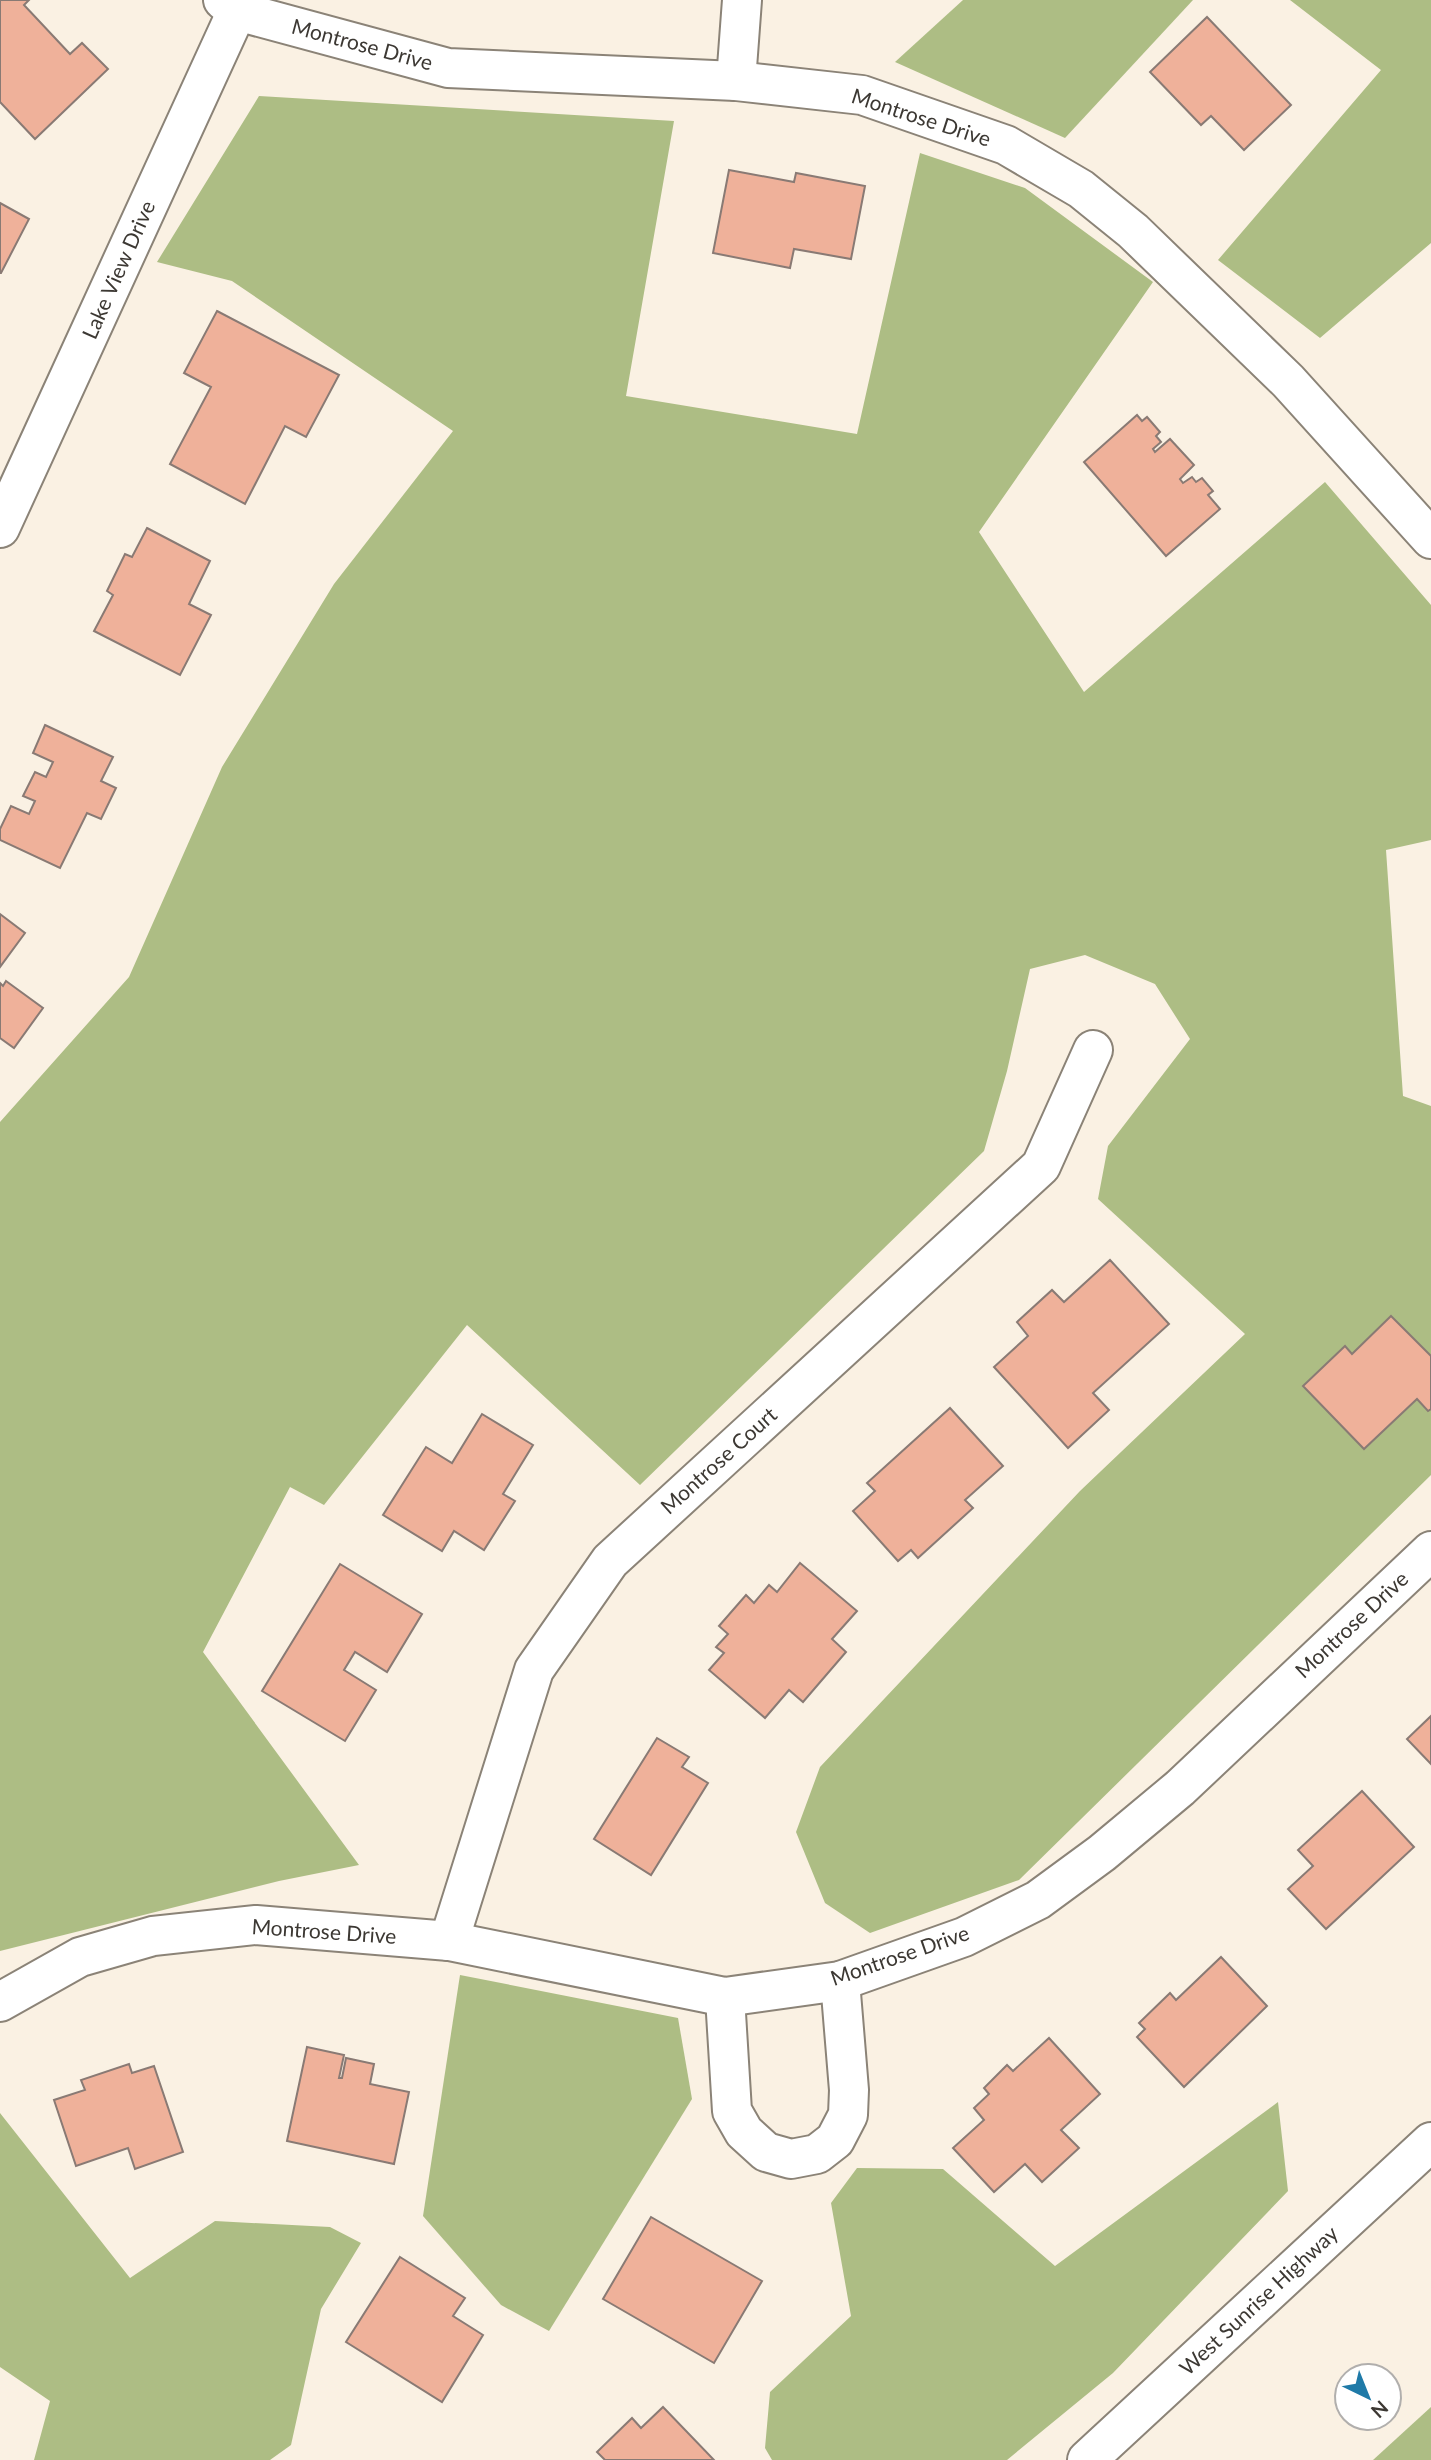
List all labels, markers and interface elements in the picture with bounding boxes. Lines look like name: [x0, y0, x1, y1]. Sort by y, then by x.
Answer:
street label: Montrose Drive: [289, 13, 436, 74]
street label: Montrose Drive: [849, 82, 994, 151]
street label: Lake View Drive: [76, 196, 159, 342]
street label: Montrose Court: [655, 1401, 782, 1519]
street label: Montrose Drive: [1289, 1565, 1412, 1682]
street label: Montrose Drive: [251, 1913, 397, 1948]
street label: Montrose Drive: [827, 1919, 972, 1990]
street label: West Sunrise Highway: [1174, 2220, 1342, 2380]
north arrow: [1333, 2362, 1403, 2432]
text: N: [1367, 2396, 1393, 2423]

